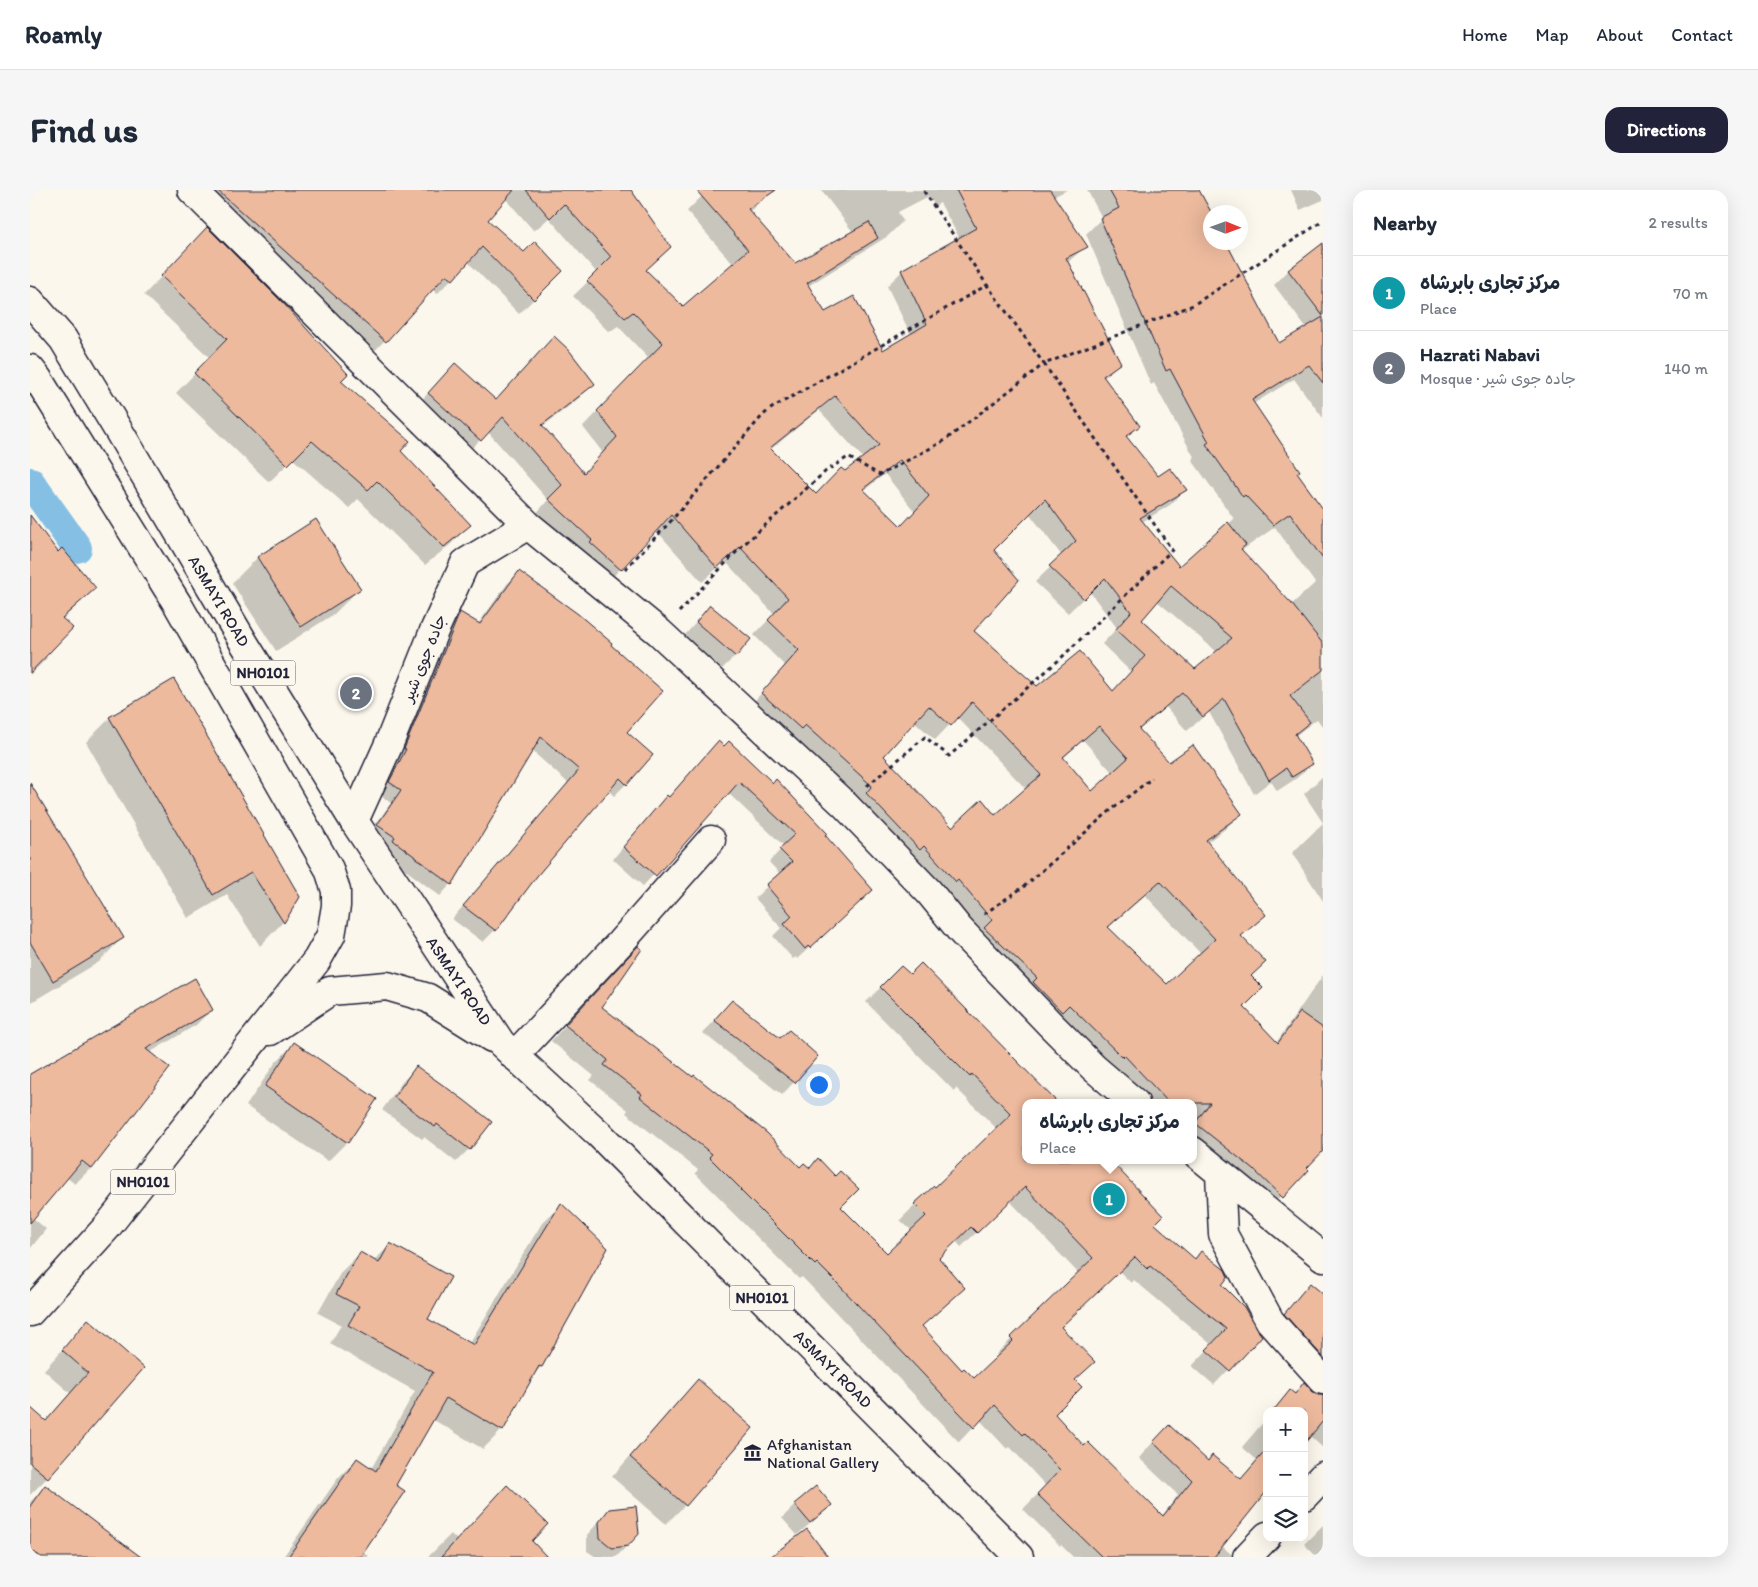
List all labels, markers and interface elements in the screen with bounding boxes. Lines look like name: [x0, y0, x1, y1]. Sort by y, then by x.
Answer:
text: Roamly: [25, 20, 102, 49]
text: Home: [1462, 24, 1508, 46]
text: Map: [1536, 24, 1569, 46]
text: About: [1597, 24, 1643, 46]
text: Contact: [1671, 24, 1733, 46]
button: Directions: [1605, 107, 1728, 153]
text: Find us: [30, 109, 138, 151]
north arrow: [1203, 205, 1248, 250]
text: Nearby: [1373, 210, 1437, 235]
text: 2 results: [1648, 213, 1708, 232]
text: مرکز تجاری بابرشاه: [1420, 271, 1560, 294]
text: 1: [1385, 284, 1393, 303]
text: 70 m: [1673, 284, 1708, 303]
text: Place: [1420, 299, 1457, 318]
text: Hazrati Nabavi: [1420, 343, 1540, 366]
text: 2: [1385, 359, 1393, 378]
text: 140 m: [1664, 359, 1708, 378]
text: Mosque · جاده جوی شیر: [1420, 369, 1576, 388]
street label: ASMAYI ROAD: [184, 552, 254, 650]
street label: جاده جوی شیر: [397, 612, 451, 707]
road number: NH0101: [230, 660, 296, 686]
pin: 2: [340, 674, 372, 712]
street label: ASMAYI ROAD: [422, 933, 496, 1029]
your location: [806, 1072, 832, 1098]
popup: [1022, 1099, 1197, 1164]
text: مرکز تجاری بابرشاه: [1039, 1110, 1180, 1133]
text: Place: [1039, 1138, 1076, 1157]
road number: NH0101: [110, 1170, 176, 1194]
pin: 1: [1093, 1180, 1125, 1218]
road number: NH0101: [730, 1286, 794, 1310]
street label: ASMAYI ROAD: [790, 1326, 876, 1412]
map controls: [1263, 1407, 1308, 1542]
button: +: [1263, 1407, 1308, 1452]
place label: Afghanistan National Gallery: [767, 1435, 879, 1472]
museum icon: Afghanistan National Gallery: [743, 1443, 763, 1463]
button: −: [1263, 1452, 1308, 1497]
button: layers: [1263, 1497, 1308, 1542]

